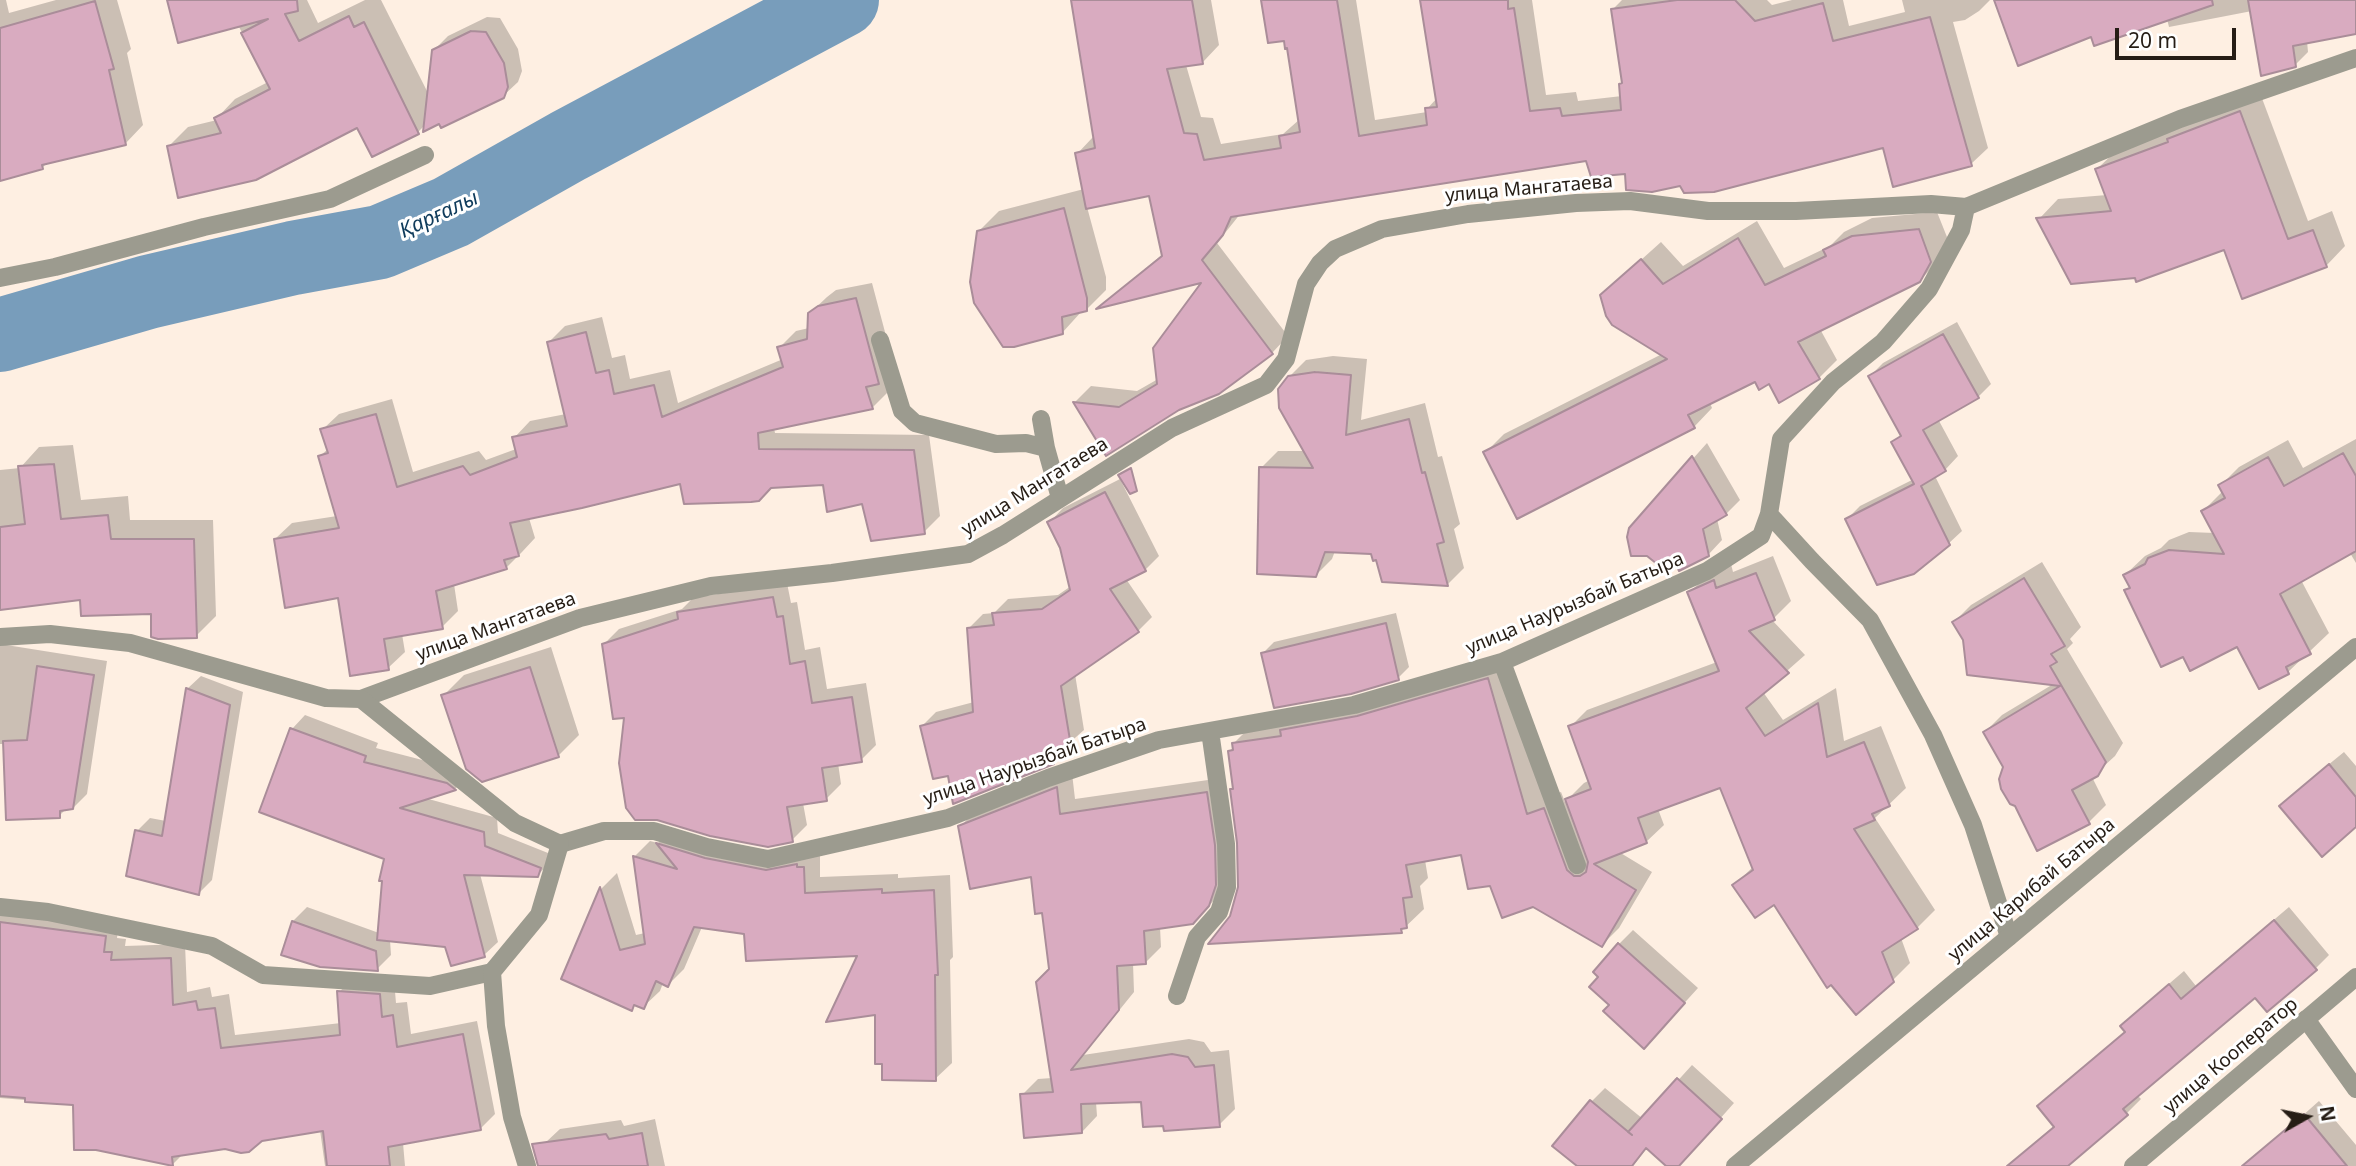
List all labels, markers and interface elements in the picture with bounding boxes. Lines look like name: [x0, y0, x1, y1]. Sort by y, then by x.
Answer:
scale bar: [2118, 14, 2239, 58]
text: 20 m: [2128, 26, 2177, 54]
street label: улица Мангатаева: [1444, 170, 1614, 208]
water label: Қарғалы: [396, 186, 482, 244]
street label: улица Мангатаева: [958, 433, 1112, 541]
street label: улица Наурызбай Батыра: [1463, 548, 1687, 660]
street label: улица Мангатаева: [413, 588, 579, 666]
street label: улица Наурызбай Батыра: [921, 713, 1149, 811]
street label: улица Карибай Батыра: [1944, 814, 2120, 966]
street label: улица Кооператор: [2159, 993, 2303, 1119]
north arrow: [2272, 1082, 2342, 1152]
text: N: [2314, 1104, 2342, 1123]

